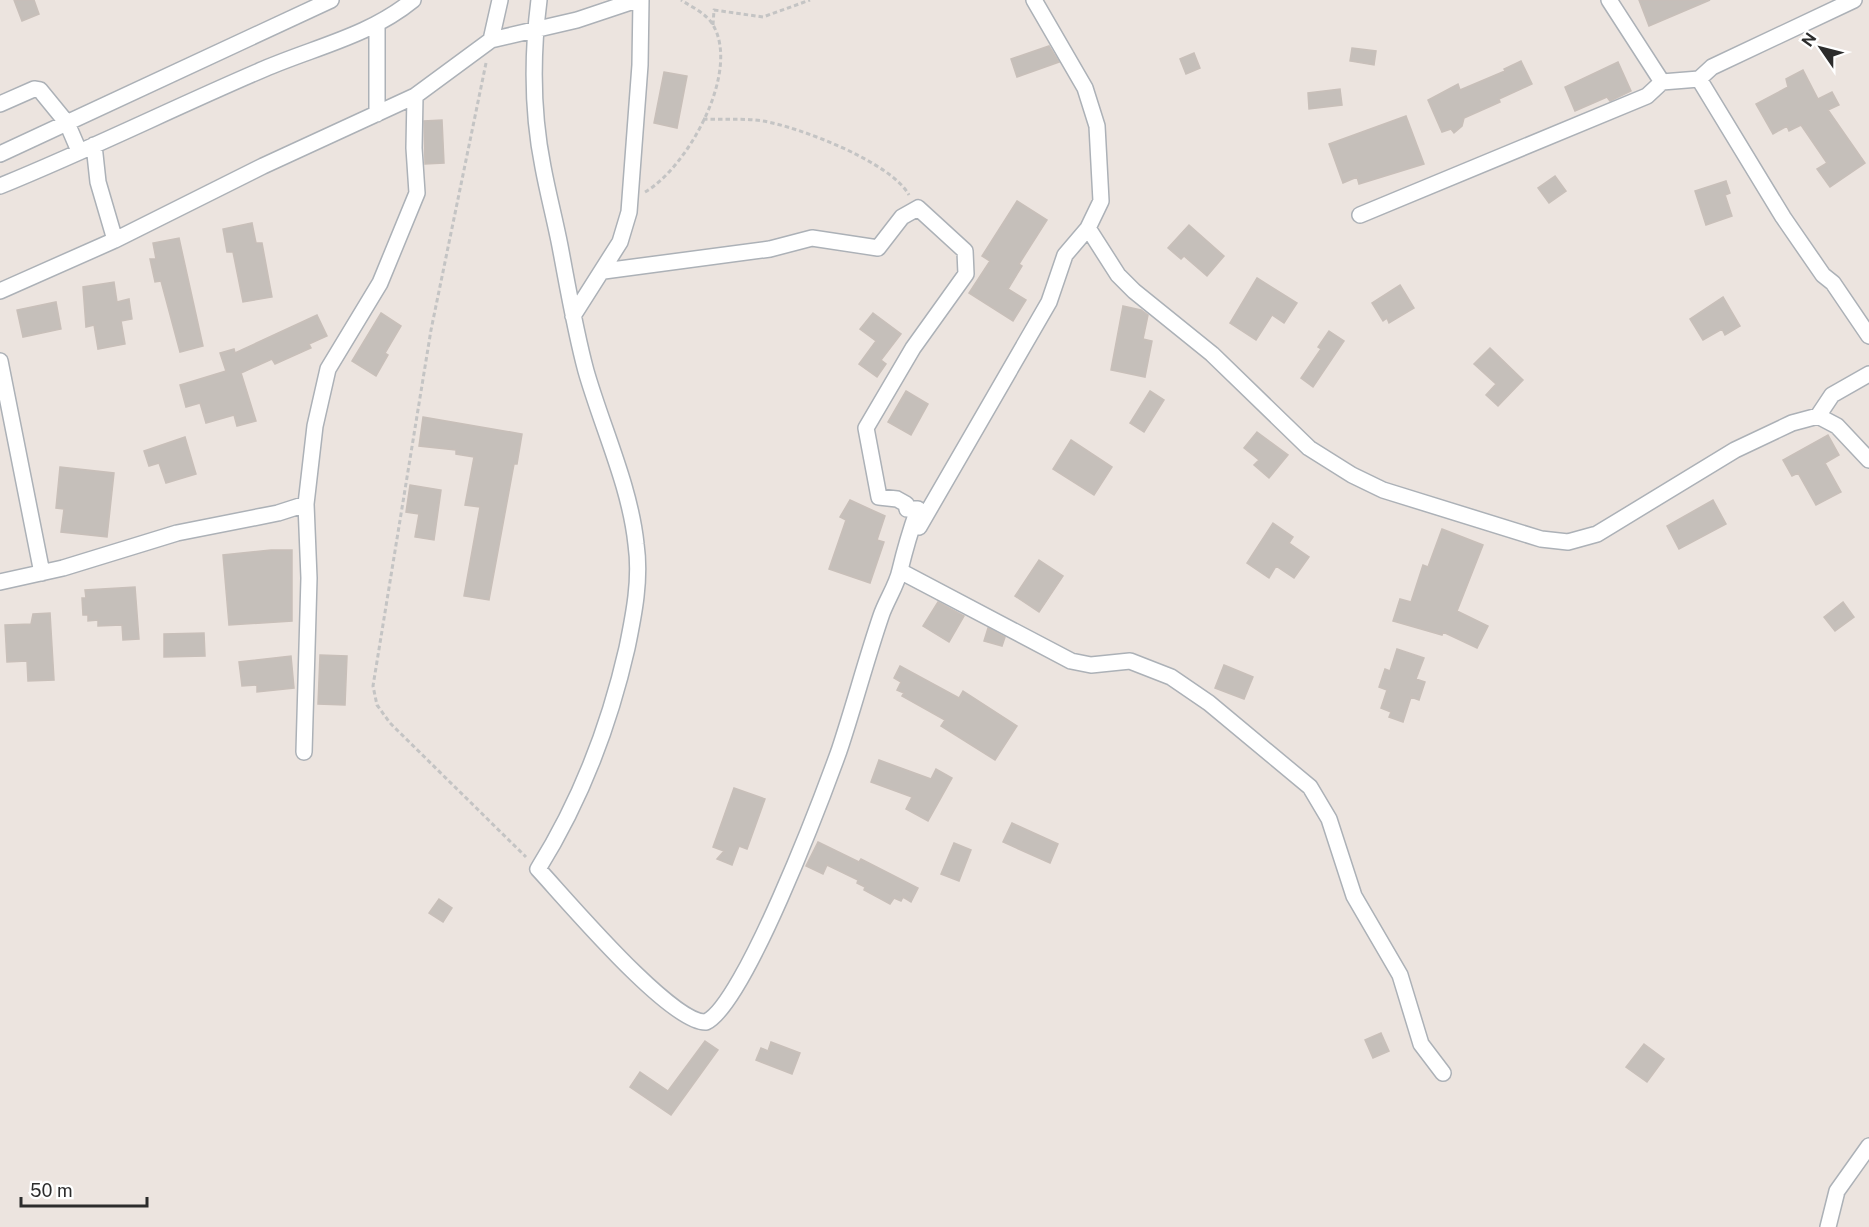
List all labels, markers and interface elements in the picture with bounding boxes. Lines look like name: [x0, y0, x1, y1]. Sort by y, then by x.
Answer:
north arrow: [1791, 18, 1851, 78]
text: N: [1798, 29, 1820, 50]
scale bar: [21, 1170, 147, 1208]
text: 50 m: [30, 1180, 73, 1201]

